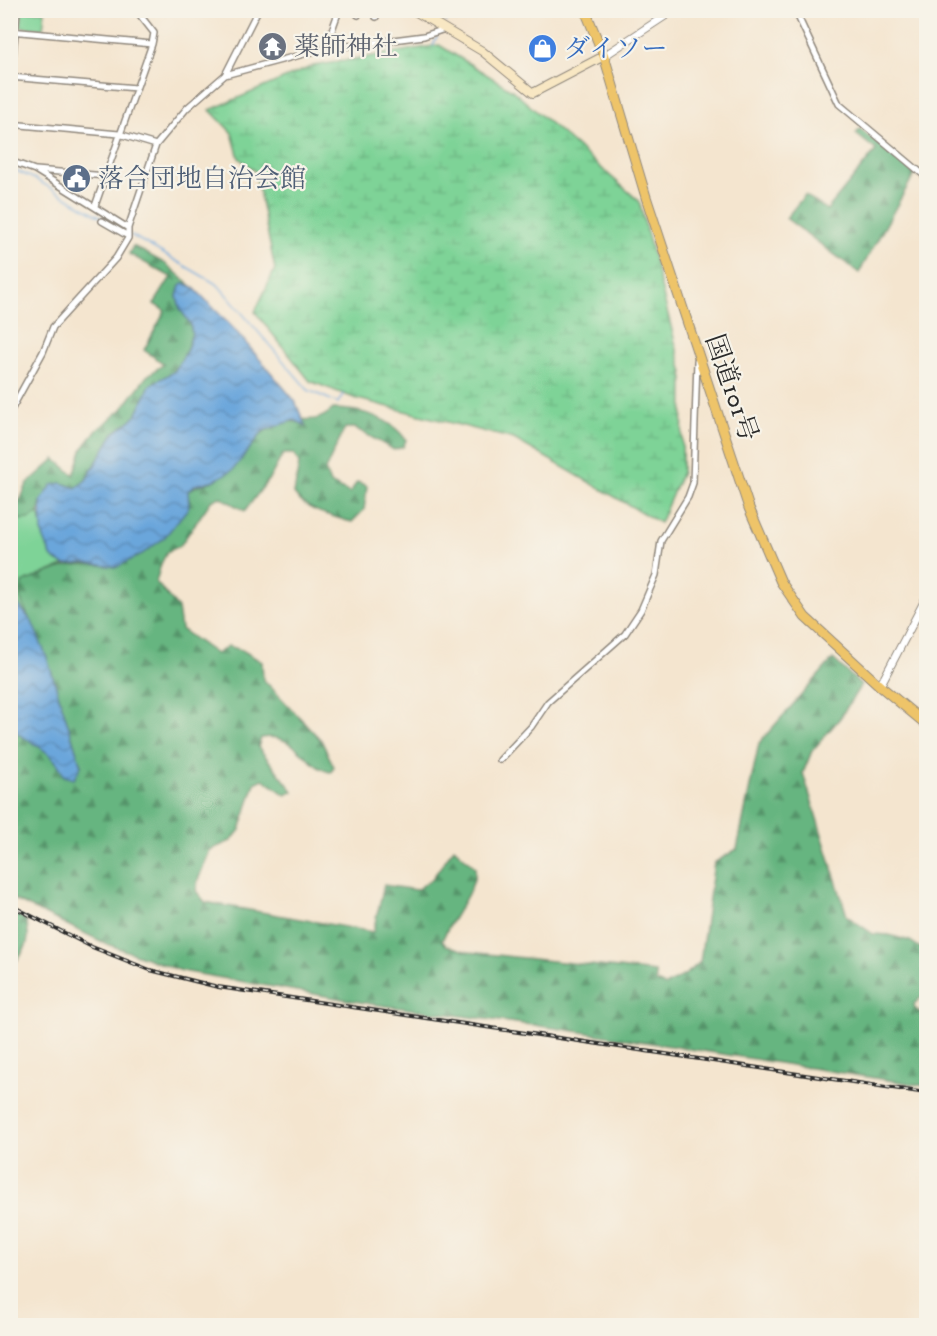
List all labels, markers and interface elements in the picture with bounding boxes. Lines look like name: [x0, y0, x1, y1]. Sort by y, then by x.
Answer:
temple icon: 薬師神社: [257, 31, 289, 63]
place label: 薬師神社: [294, 31, 398, 64]
shop icon: ダイソー: [527, 33, 559, 65]
place label: ダイソー: [564, 33, 667, 66]
public building icon: 落合団地自治会館: [61, 163, 93, 195]
place label: 落合団地自治会館: [98, 163, 306, 196]
street label: 国道101号: [697, 330, 765, 446]

